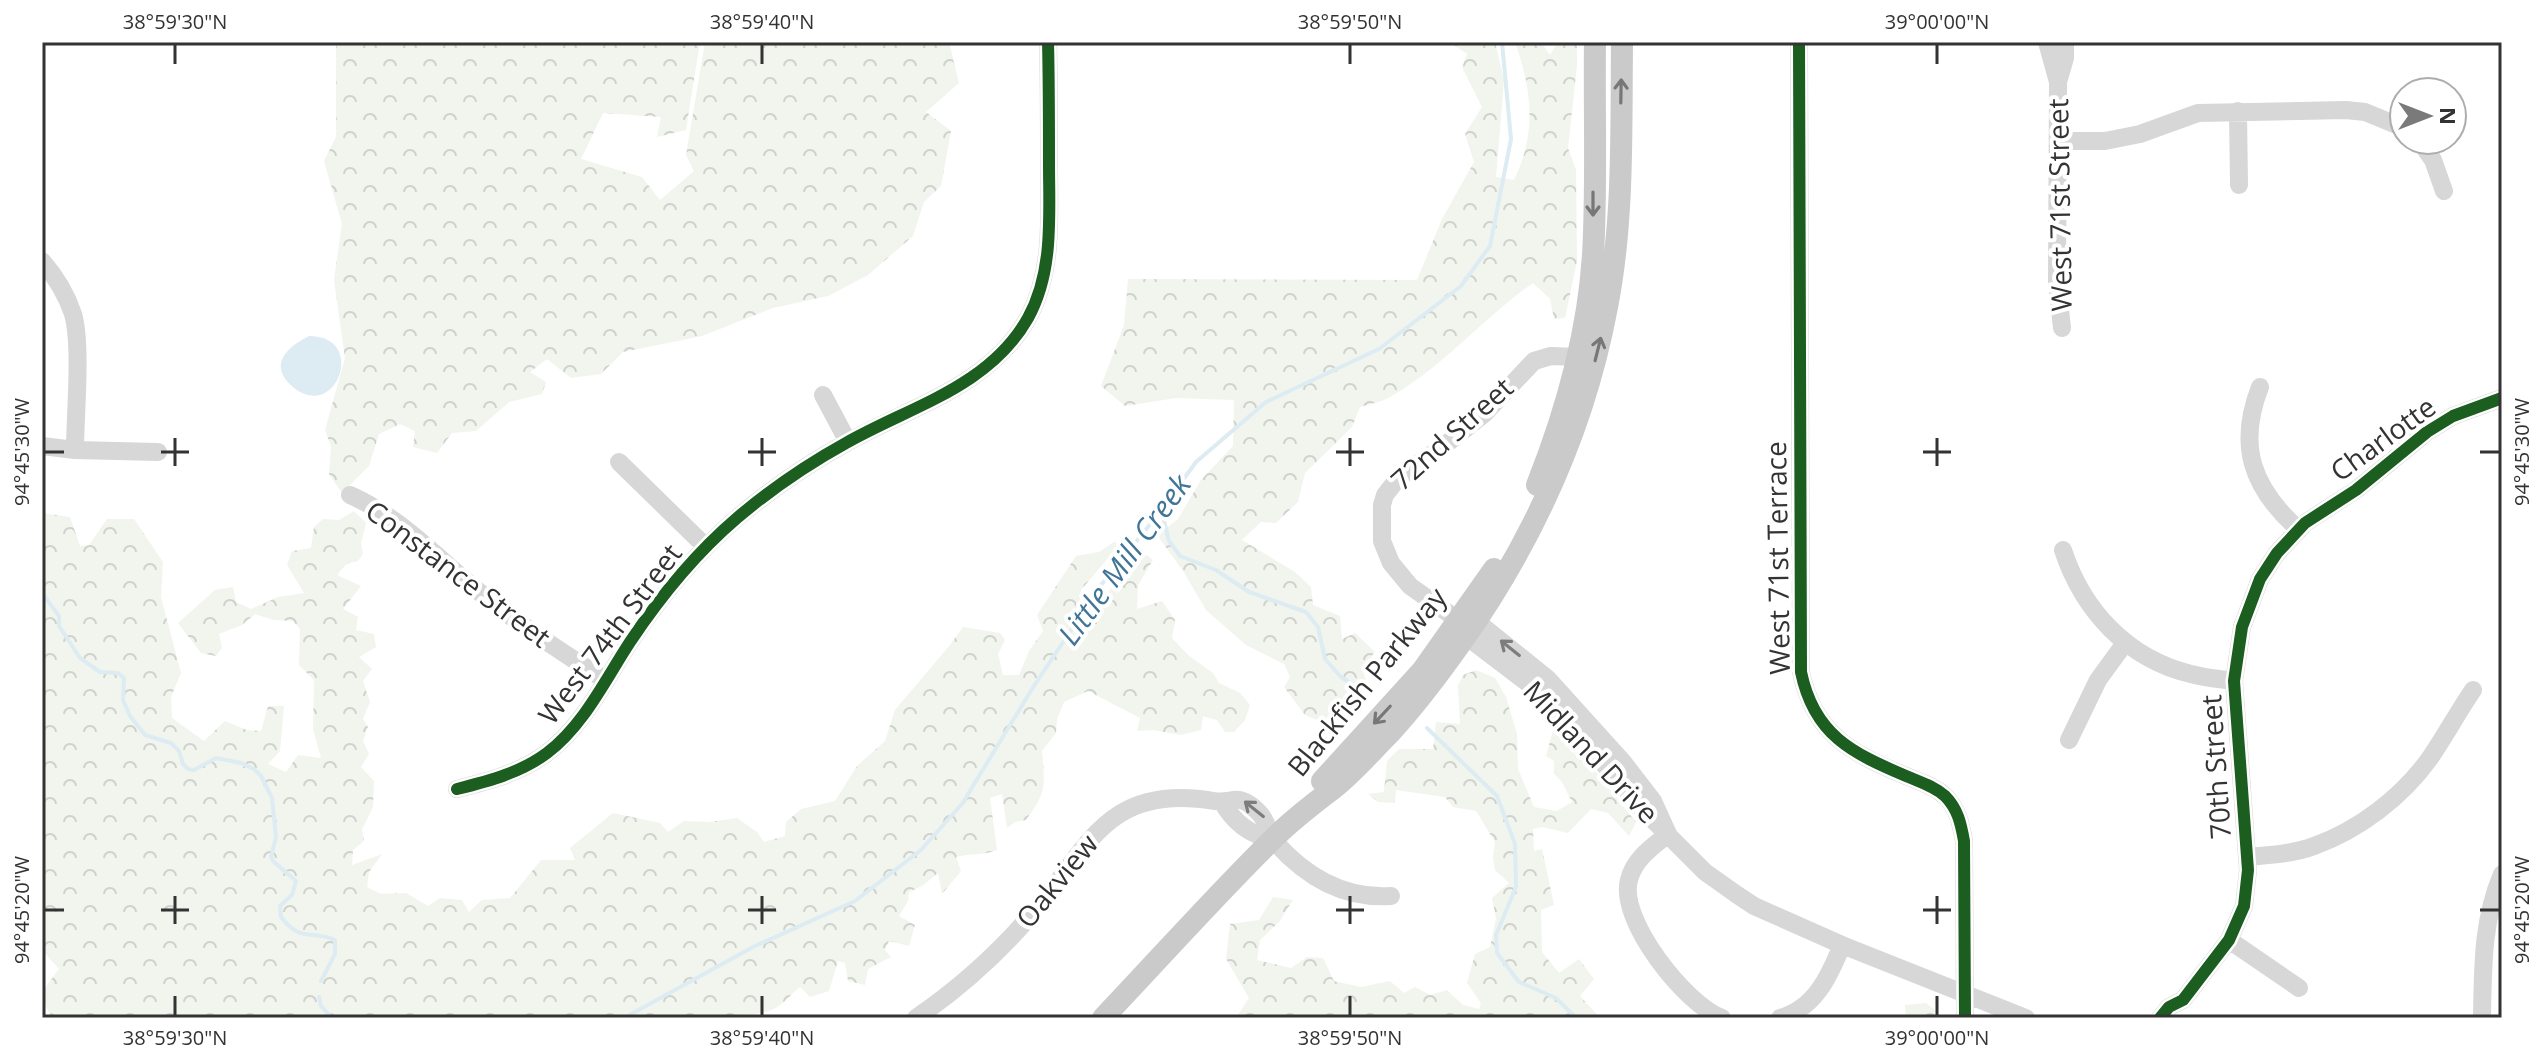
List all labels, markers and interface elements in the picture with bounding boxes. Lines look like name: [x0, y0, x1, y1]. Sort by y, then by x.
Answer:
text: 38°59'30"N: [123, 8, 227, 35]
text: 38°59'40"N: [710, 8, 814, 35]
text: 38°59'50"N: [1298, 8, 1402, 35]
text: 39°00'00"N: [1885, 8, 1989, 35]
north arrow: [2388, 76, 2468, 156]
one-way arrow: [1613, 78, 1629, 105]
street label: West 71st Street: [2038, 98, 2080, 312]
text: N: [2434, 107, 2464, 125]
one-way arrow: [1586, 190, 1601, 217]
one-way arrow: [1591, 337, 1606, 363]
street label: 72nd Street: [1382, 368, 1520, 498]
street label: Charlotte: [2322, 387, 2443, 489]
text: 94°45'30"W: [8, 397, 35, 506]
text: 94°45'30"W: [2508, 397, 2535, 506]
street label: West 71st Terrace: [1756, 441, 1798, 675]
water label: Little Mill Creek: [1048, 464, 1200, 653]
street label: Constance Street: [358, 491, 559, 655]
street label: West 74th Street: [529, 535, 690, 731]
street label: Blackfish Parkway: [1278, 578, 1455, 784]
one-way arrow: [1500, 640, 1521, 657]
street label: Midland Drive: [1516, 672, 1668, 831]
street label: 70th Street: [2191, 694, 2239, 841]
one-way arrow: [1373, 705, 1391, 725]
one-way arrow: [1244, 800, 1265, 817]
street label: Oakview: [1007, 825, 1106, 935]
text: 94°45'20"W: [8, 855, 35, 964]
text: 94°45'20"W: [2508, 855, 2535, 964]
text: 38°59'30"N: [123, 1024, 227, 1051]
text: 38°59'40"N: [710, 1024, 814, 1051]
text: 38°59'50"N: [1298, 1024, 1402, 1051]
text: 39°00'00"N: [1885, 1024, 1989, 1051]

